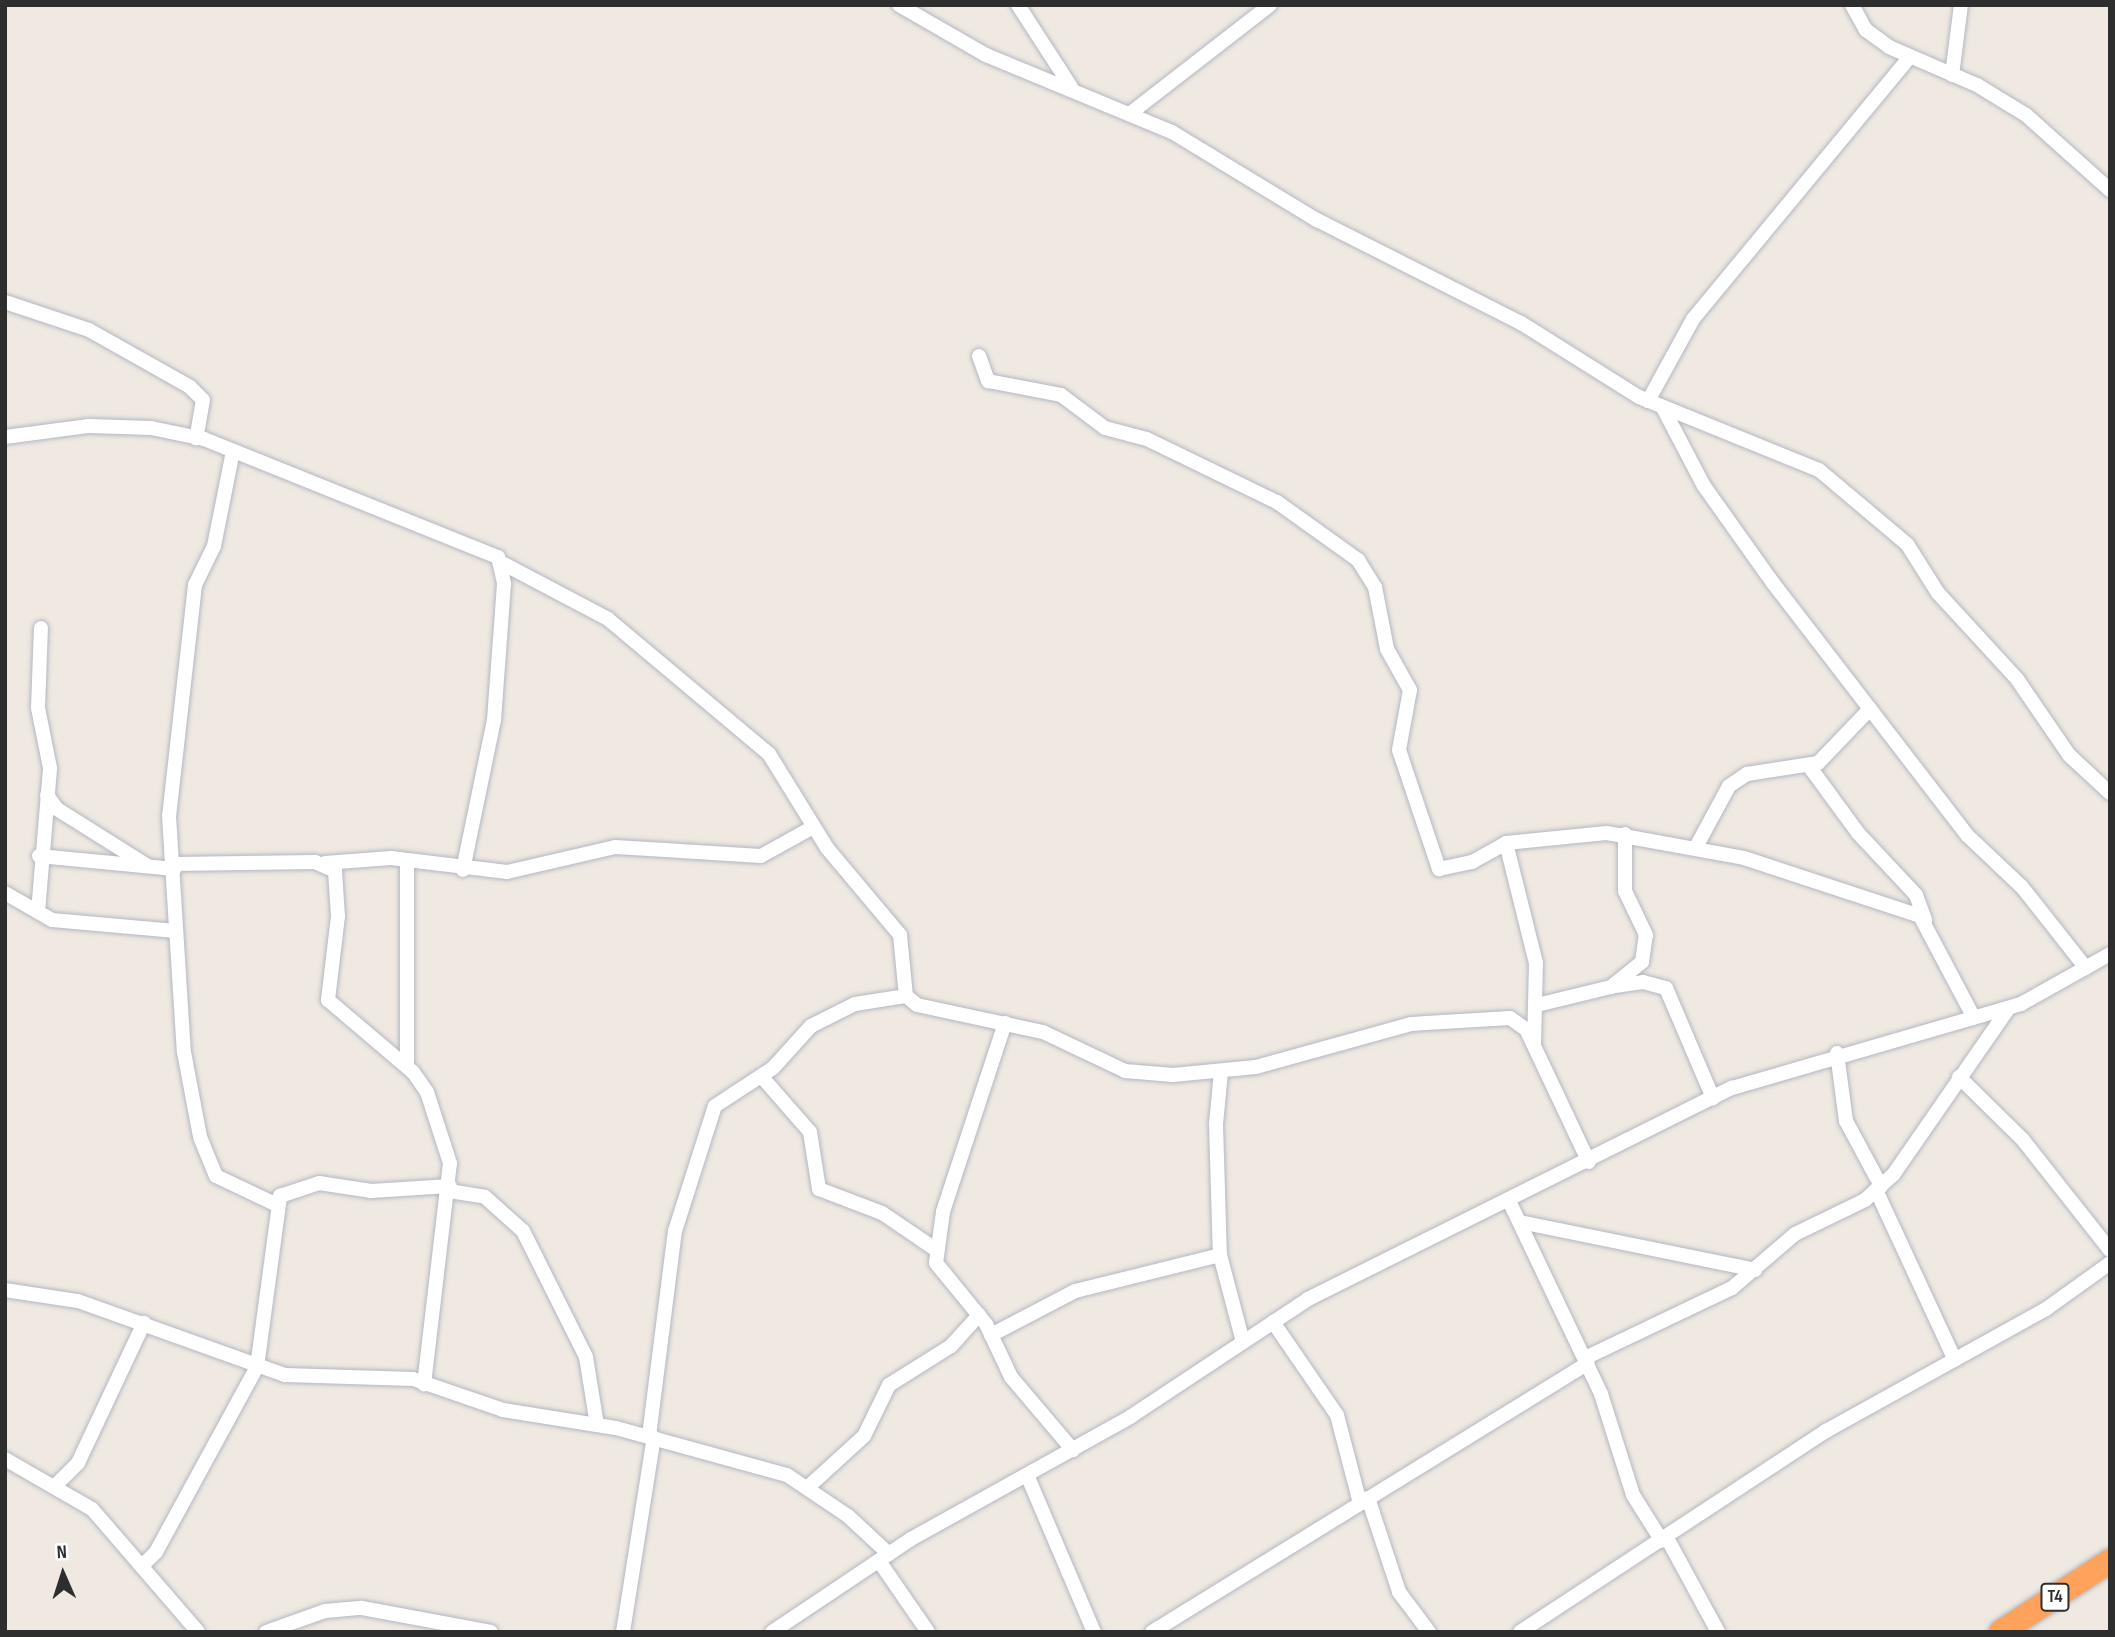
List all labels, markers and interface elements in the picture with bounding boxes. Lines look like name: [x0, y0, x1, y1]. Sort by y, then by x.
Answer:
north arrow: [28, 1539, 98, 1609]
text: N: [56, 1541, 68, 1564]
road number: T4: [2039, 1582, 2071, 1612]

